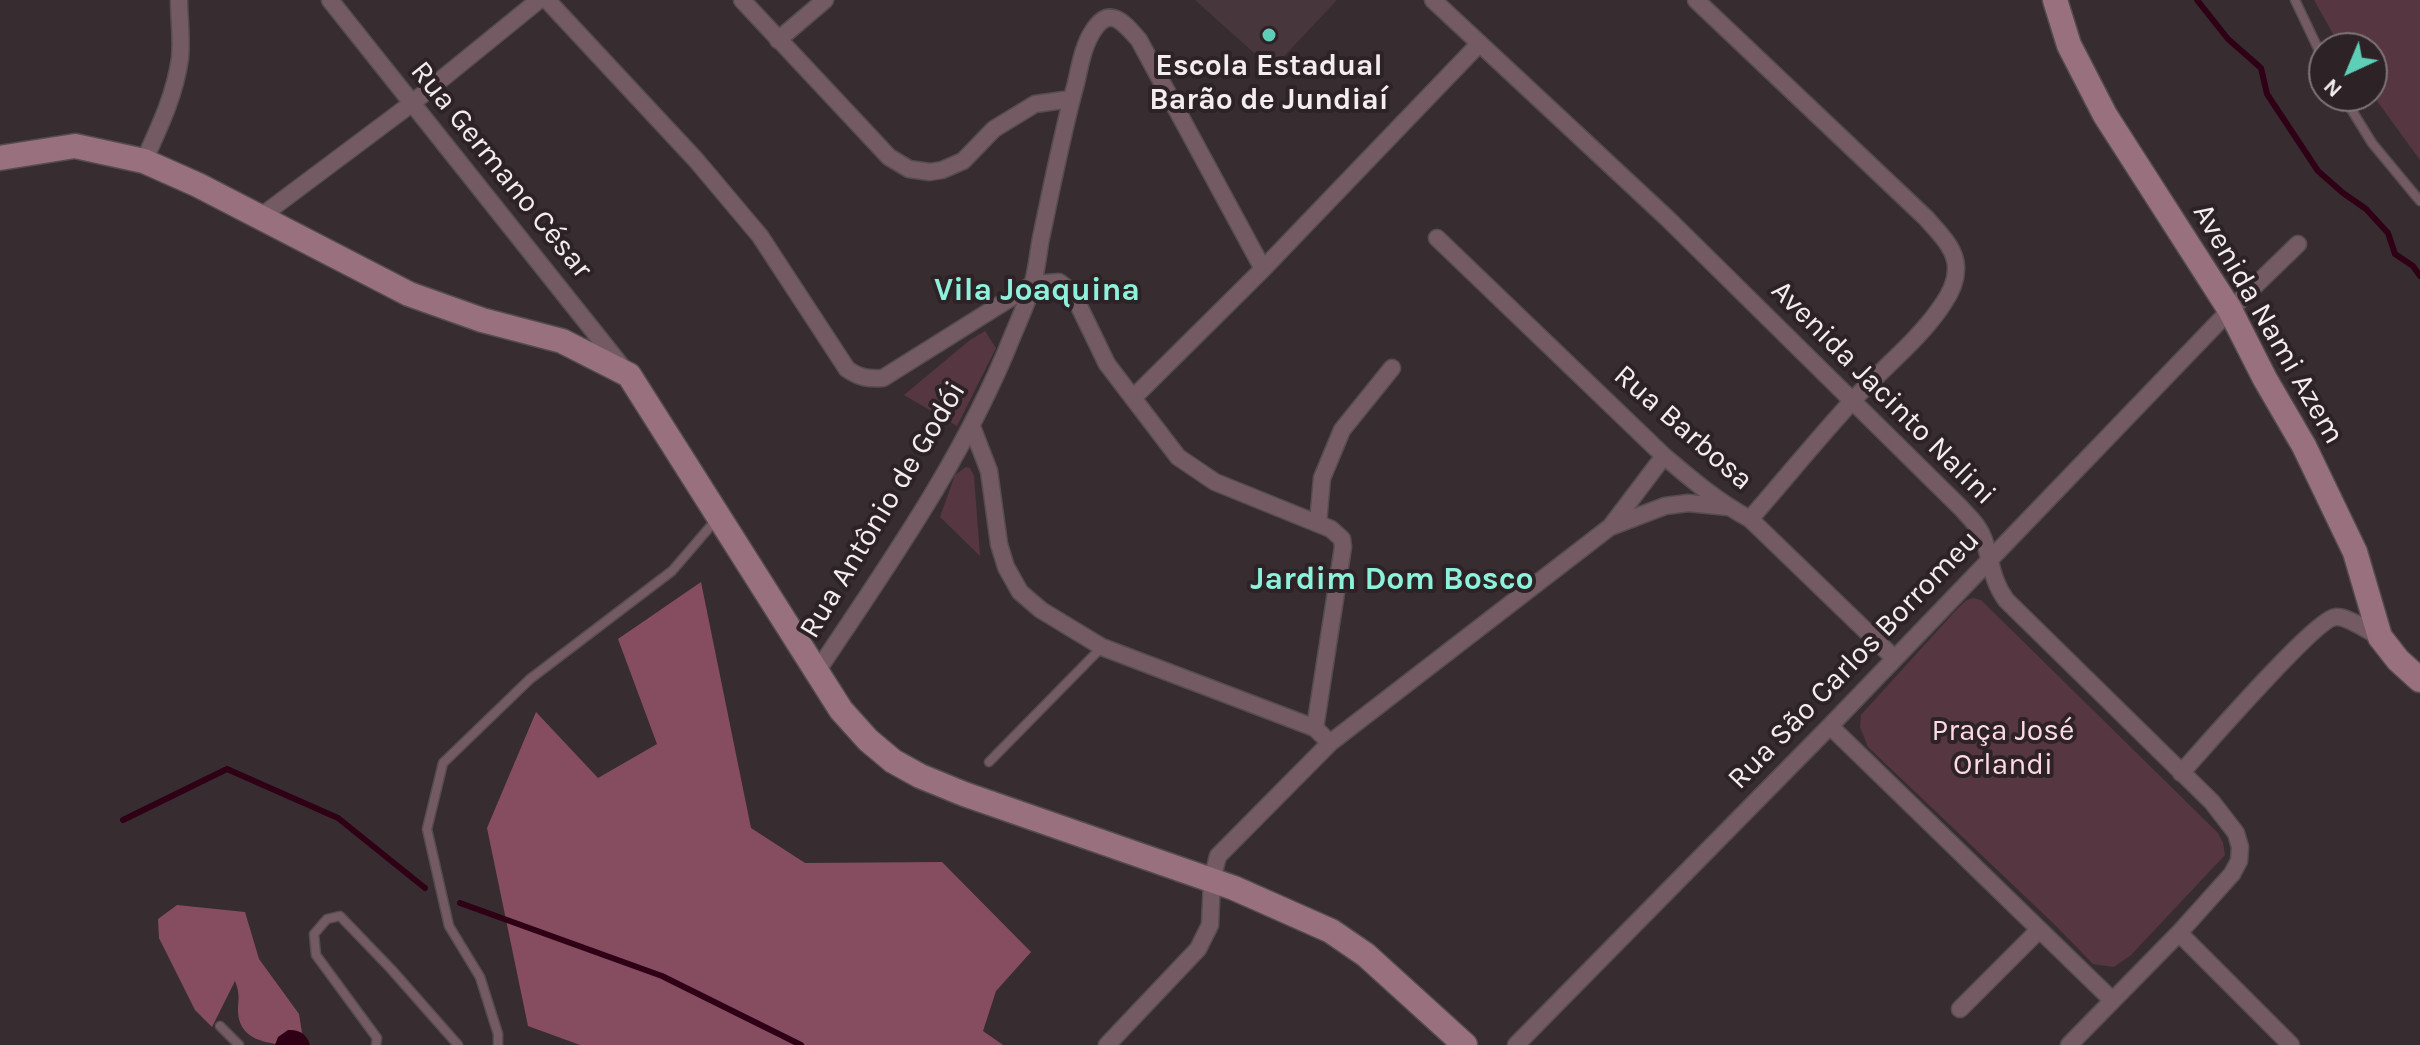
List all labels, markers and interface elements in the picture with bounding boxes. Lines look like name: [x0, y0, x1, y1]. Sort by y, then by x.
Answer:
marker: Escola Estadual Barão de Jundiaí: [1260, 26, 1278, 44]
north arrow: [2308, 32, 2388, 112]
place label: Escola Estadual Barão de Jundiaí: [1149, 48, 1389, 118]
street label: Rua Germano César: [402, 54, 600, 286]
text: N: [2318, 73, 2347, 103]
street label: Avenida Nami Azem: [2185, 197, 2351, 451]
district label: Vila Joaquina: [934, 272, 1140, 310]
street label: Avenida Jacinto Nalini: [1763, 273, 2003, 513]
street label: Rua Barbosa: [1606, 358, 1760, 498]
street label: Rua Antônio de Godói: [792, 375, 974, 645]
street label: Rua São Carlos Borromeu: [1721, 523, 1987, 797]
district label: Jardim Dom Bosco: [1250, 561, 1534, 599]
park label: Praça José Orlandi: [1932, 713, 2074, 784]

